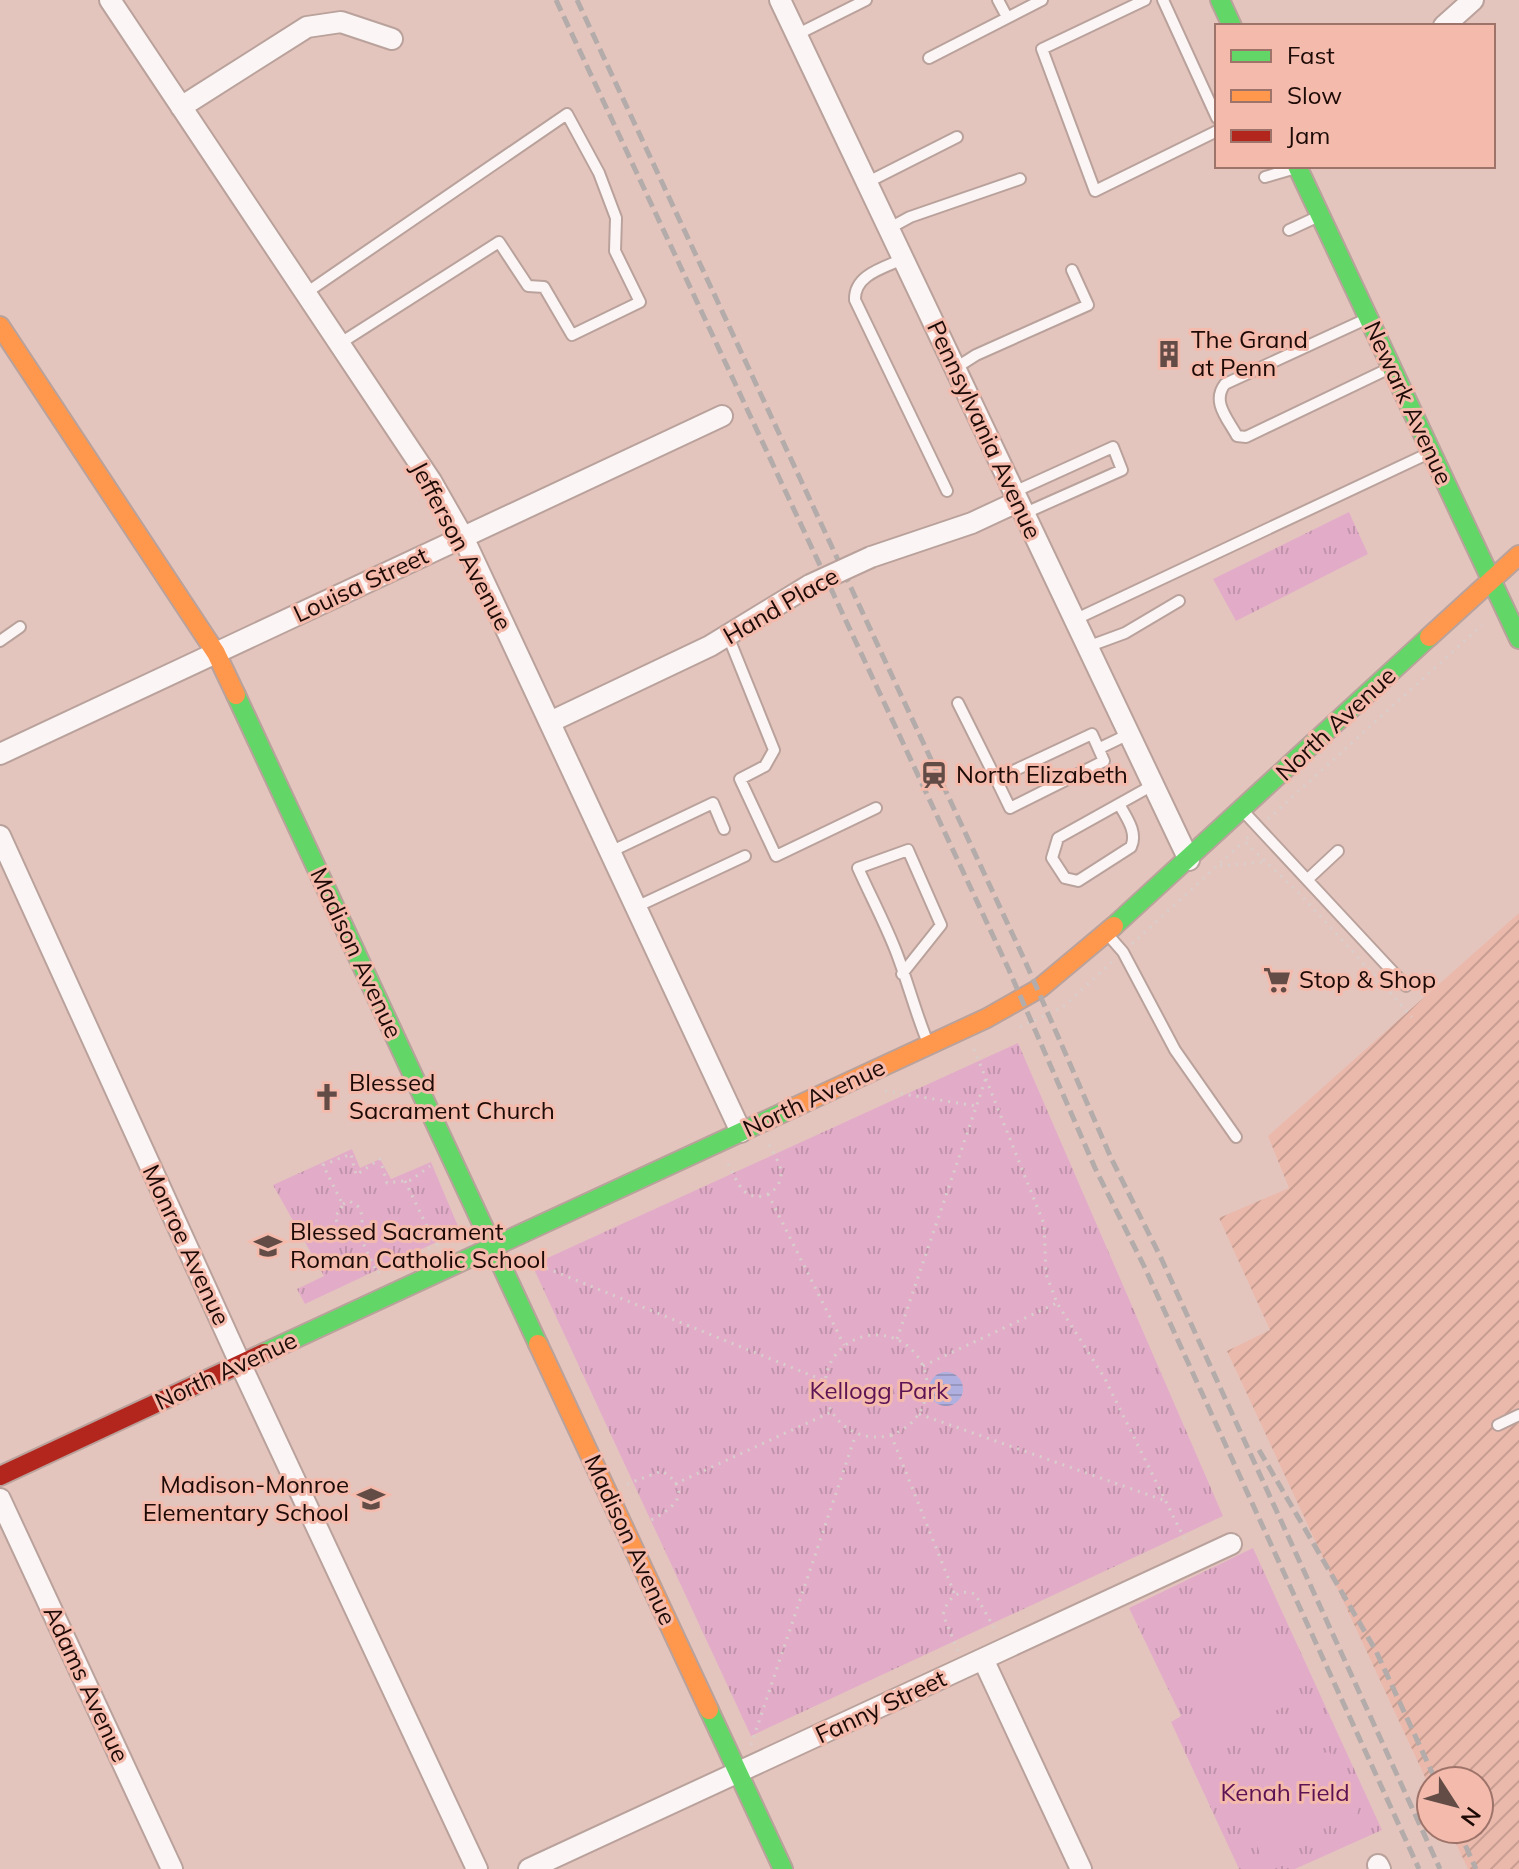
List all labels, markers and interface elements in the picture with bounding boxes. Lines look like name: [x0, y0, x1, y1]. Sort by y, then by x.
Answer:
legend: [1215, 24, 1495, 168]
text: Fast: [1287, 40, 1335, 70]
text: Slow: [1287, 80, 1342, 110]
text: Jam: [1287, 120, 1330, 150]
street label: Pennsylvania Avenue: [921, 316, 1049, 543]
street label: Newark Avenue: [1358, 316, 1460, 489]
place label: The Grand at Penn: [1191, 324, 1308, 382]
building icon: The Grand at Penn: [1154, 339, 1184, 369]
street label: Jefferson Avenue: [405, 456, 519, 635]
street label: Louisa Street: [288, 540, 433, 628]
street label: Hand Place: [718, 560, 843, 650]
street label: North Avenue: [1269, 660, 1402, 787]
place label: North Elizabeth: [956, 759, 1128, 789]
station icon: North Elizabeth: [919, 760, 949, 790]
street label: Madison Avenue: [304, 863, 410, 1043]
place label: Stop & Shop: [1299, 964, 1436, 994]
supermarket icon: Stop & Shop: [1262, 965, 1292, 995]
street label: North Avenue: [738, 1051, 889, 1143]
place label: Blessed Sacrament Church: [349, 1067, 555, 1125]
church icon: Blessed Sacrament Church: [312, 1082, 342, 1112]
street label: Monroe Avenue: [137, 1160, 237, 1330]
place label: Blessed Sacrament Roman Catholic School: [290, 1216, 546, 1274]
school or university icon: Blessed Sacrament Roman Catholic School: [253, 1231, 283, 1261]
street label: North Avenue: [150, 1324, 301, 1416]
park label: Kellogg Park: [810, 1375, 949, 1405]
street label: Madison Avenue: [578, 1450, 684, 1630]
place label: Madison-Monroe Elementary School: [143, 1469, 349, 1527]
school or university icon: Madison-Monroe Elementary School: [356, 1484, 386, 1514]
street label: Adams Avenue: [38, 1601, 136, 1767]
street label: Fanny Street: [810, 1663, 951, 1749]
north arrow: [1415, 1765, 1495, 1845]
park label: Kenah Field: [1220, 1777, 1350, 1807]
text: N: [1455, 1802, 1487, 1832]

